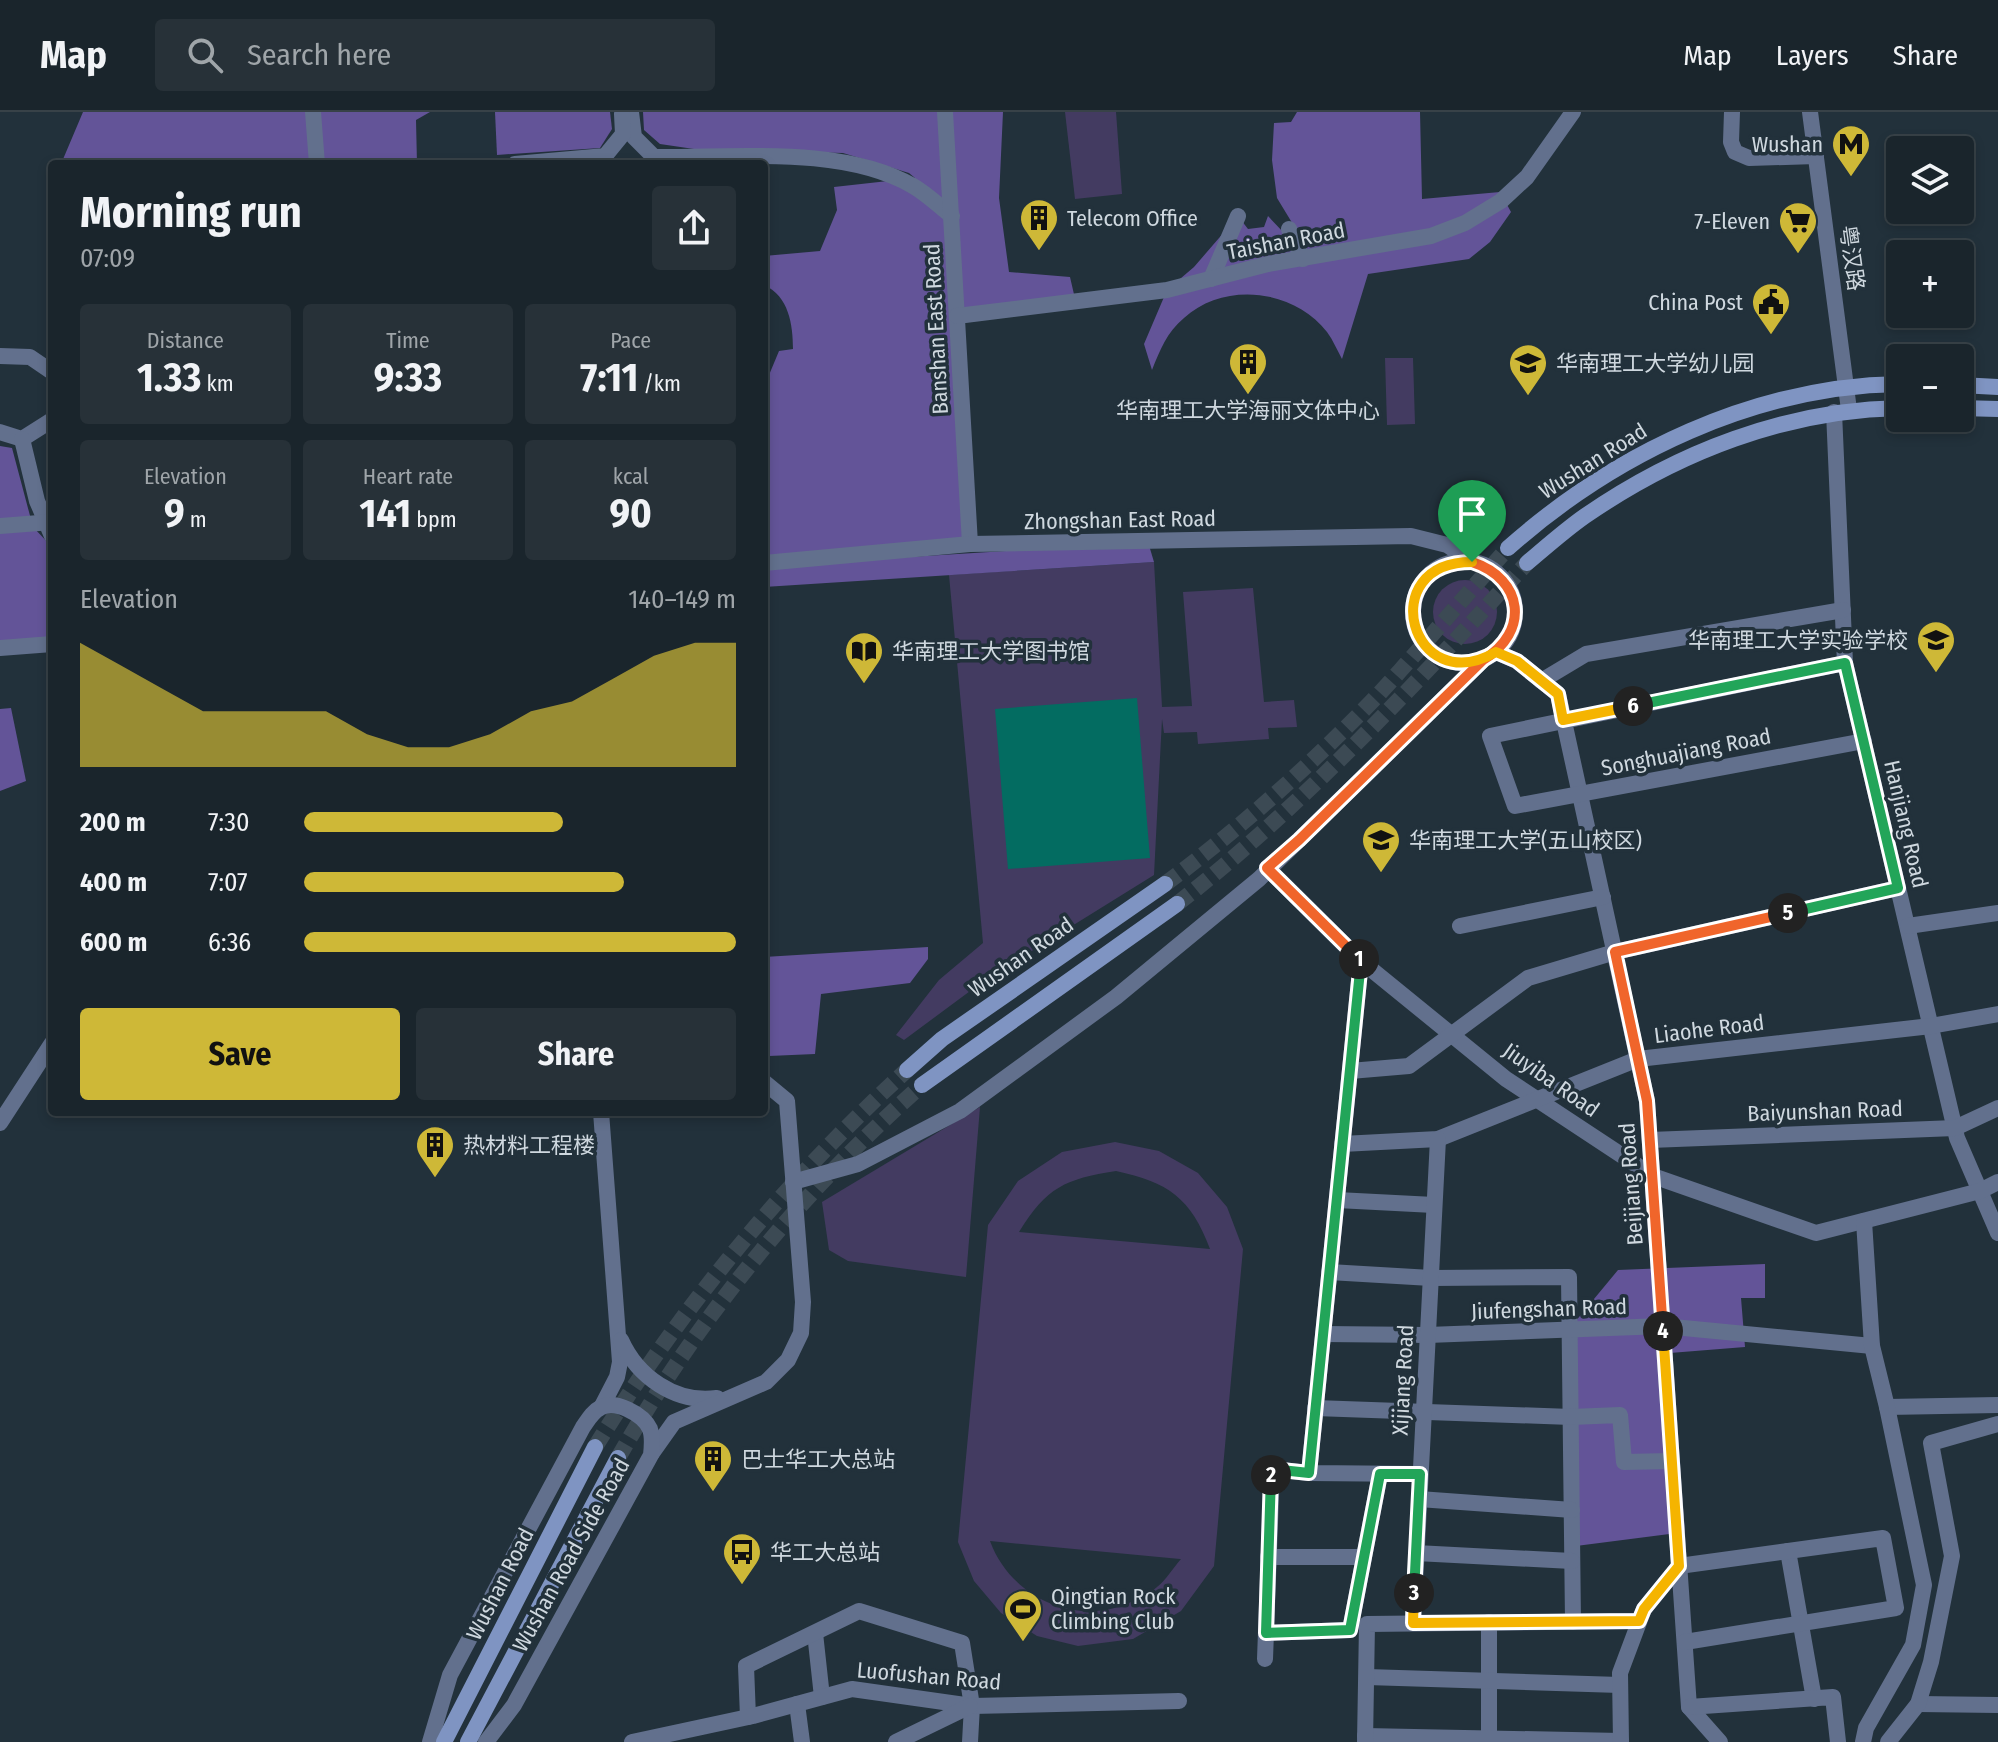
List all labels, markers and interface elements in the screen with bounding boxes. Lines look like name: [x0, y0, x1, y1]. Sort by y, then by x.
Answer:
search box: [155, 19, 715, 91]
text: Map: [40, 32, 107, 78]
icon: search: [183, 33, 227, 77]
text: Search here: [247, 37, 391, 73]
text: Map: [1683, 39, 1732, 72]
text: Layers: [1776, 39, 1849, 72]
text: Share: [1893, 39, 1958, 72]
metro station icon: Wushan: [1830, 123, 1872, 178]
place label: Wushan: [1752, 131, 1823, 158]
map controls: [1886, 136, 1974, 432]
button: layers: [1886, 136, 1974, 224]
text: Morning run: [80, 186, 302, 239]
button: share: [652, 186, 736, 270]
building icon: Telecom Office: [1018, 197, 1060, 252]
supermarket icon: 7-Eleven: [1777, 200, 1819, 255]
place label: Telecom Office: [1067, 205, 1198, 232]
place label: 7-Eleven: [1694, 208, 1770, 235]
street label: Taishan Road: [1225, 216, 1347, 266]
street label: 粤汉路: [1834, 223, 1870, 293]
button: +: [1886, 240, 1974, 328]
text: 07:09: [80, 243, 135, 274]
street label: Banshan East Road: [918, 243, 954, 415]
public building icon: China Post: [1750, 281, 1792, 336]
place label: China Post: [1648, 289, 1744, 316]
text: Distance: [147, 327, 224, 354]
text: Time: [386, 327, 430, 354]
text: Pace: [610, 327, 651, 354]
building icon: 华南理工大学海丽文体中心: [1227, 341, 1269, 396]
school or university icon: 华南理工大学幼儿园: [1507, 342, 1549, 397]
button: −: [1886, 344, 1974, 432]
place label: 华南理工大学幼儿园: [1556, 350, 1754, 377]
text: 1.33: [137, 354, 201, 402]
text: 9:33: [374, 354, 442, 402]
text: 7:11: [580, 354, 638, 402]
text: km: [201, 370, 234, 397]
text: /km: [638, 370, 681, 397]
place label: 华南理工大学海丽文体中心: [1116, 397, 1380, 424]
street label: Wushan Road: [1534, 417, 1652, 505]
text: Elevation: [144, 463, 227, 490]
text: Heart rate: [363, 463, 453, 490]
text: kcal: [613, 463, 648, 490]
pin: [1438, 480, 1506, 562]
text: 9: [164, 490, 185, 538]
text: 141: [359, 490, 411, 538]
text: 90: [609, 490, 652, 538]
icon: arrive: [1450, 492, 1494, 536]
street label: Zhongshan East Road: [1024, 505, 1216, 535]
text: m: [185, 506, 207, 533]
text: bpm: [411, 506, 457, 533]
text: Elevation: [80, 584, 178, 615]
text: 140–149 m: [628, 584, 736, 615]
school or university icon: 华南理工大学实验学校: [1915, 619, 1957, 674]
place label: 华南理工大学实验学校: [1688, 627, 1908, 654]
library icon: 华南理工大学图书馆: [843, 630, 885, 685]
place label: 华南理工大学图书馆: [892, 638, 1090, 665]
pin: 6: [1613, 686, 1653, 726]
text: 6: [1627, 692, 1639, 719]
street label: Songhuajiang Road: [1599, 722, 1773, 782]
street label: Hanjiang Road: [1878, 757, 1934, 891]
text: 200 m: [80, 807, 146, 838]
text: 7:30: [208, 807, 250, 838]
school or university icon: 华南理工大学(五山校区): [1360, 819, 1402, 874]
place label: 华南理工大学(五山校区): [1409, 827, 1642, 854]
text: 400 m: [80, 867, 147, 898]
text: 7:07: [208, 867, 248, 898]
pin: 5: [1768, 893, 1808, 933]
text: 5: [1783, 899, 1793, 926]
street label: Wushan Road: [963, 911, 1079, 1003]
text: 600 m: [80, 927, 147, 958]
text: 6:36: [208, 927, 251, 958]
pin: 1: [1339, 939, 1379, 979]
text: 1: [1354, 945, 1364, 972]
button: Save: [80, 1008, 400, 1100]
button: Share: [416, 1008, 736, 1100]
street label: Liaohe Road: [1652, 1009, 1766, 1049]
street label: Jiuyiba Road: [1498, 1037, 1604, 1123]
street label: Baiyunshan Road: [1747, 1095, 1903, 1127]
street label: Beijiang Road: [1613, 1122, 1649, 1246]
building icon: 热材料工程楼: [414, 1124, 456, 1179]
place label: 热材料工程楼: [463, 1132, 595, 1159]
street label: Jiufengshan Road: [1470, 1293, 1628, 1325]
pin: 4: [1643, 1311, 1683, 1351]
text: 4: [1657, 1317, 1669, 1344]
street label: Xijiang Road: [1387, 1324, 1419, 1436]
building icon: 巴士华工大总站: [692, 1438, 734, 1493]
place label: 巴士华工大总站: [741, 1446, 895, 1473]
street label: Wushan Road Side Road: [507, 1454, 635, 1656]
pin: 2: [1251, 1455, 1291, 1495]
text: 2: [1266, 1461, 1276, 1488]
street label: Wushan Road: [460, 1524, 540, 1644]
bus stop icon: 华工大总站: [721, 1531, 763, 1586]
place label: 华工大总站: [770, 1539, 880, 1566]
pin: 3: [1394, 1573, 1434, 1613]
text: 3: [1409, 1579, 1419, 1606]
place label: Qingtian Rock Climbing Club: [1051, 1583, 1176, 1635]
sports icon: Qingtian Rock Climbing Club: [1002, 1588, 1044, 1643]
street label: Luofushan Road: [856, 1656, 1002, 1696]

